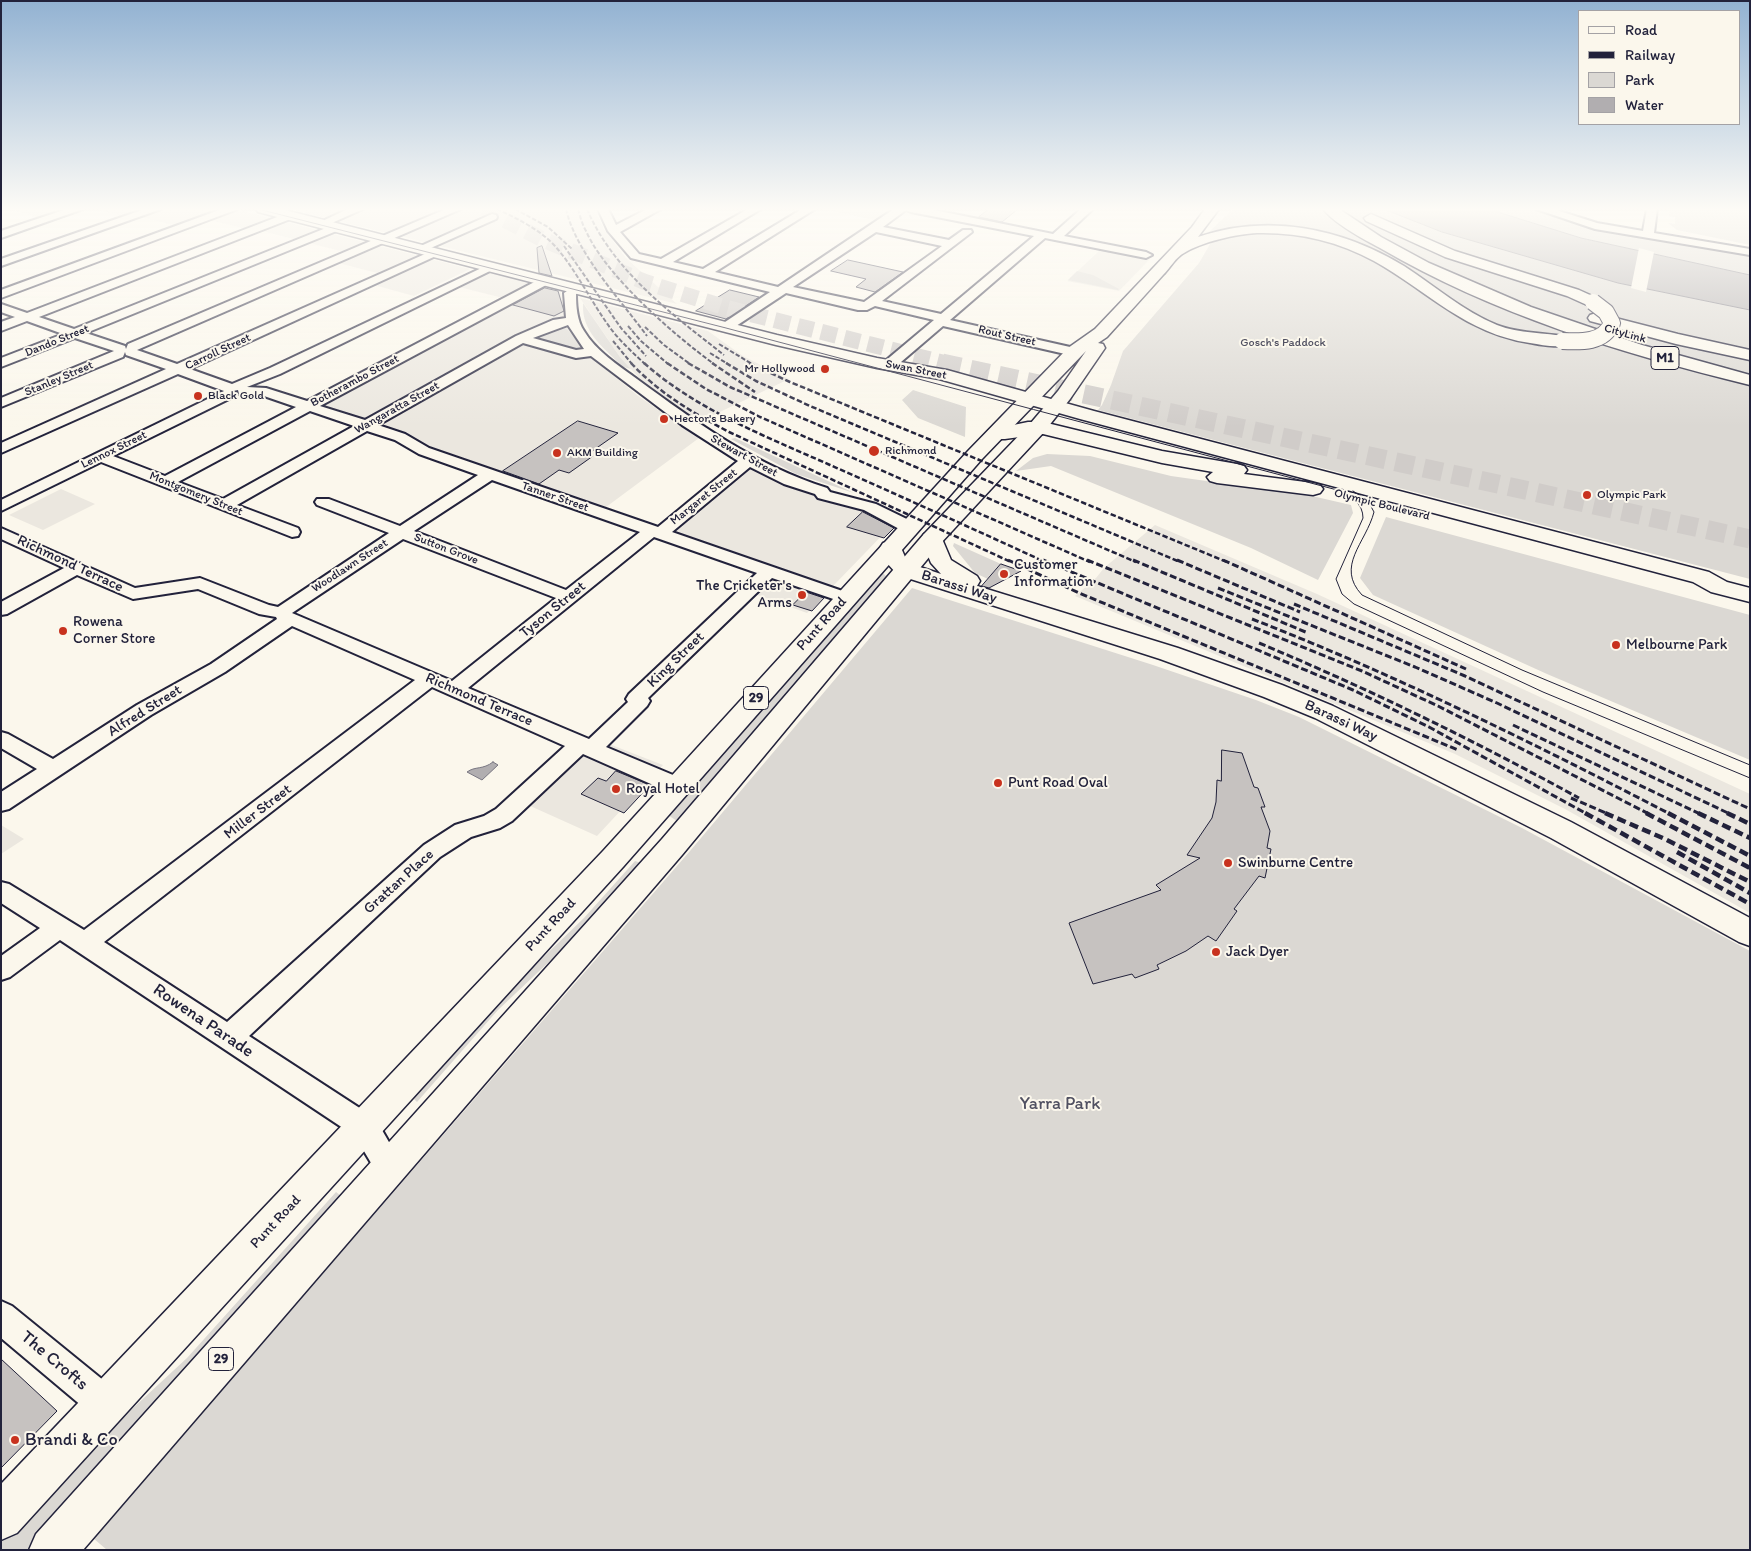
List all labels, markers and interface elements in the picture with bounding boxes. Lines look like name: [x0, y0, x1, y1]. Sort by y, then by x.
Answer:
legend: [1578, 10, 1741, 125]
text: Road: [1625, 21, 1657, 39]
text: Railway: [1625, 46, 1675, 64]
text: Park: [1625, 71, 1655, 89]
text: Water: [1625, 96, 1663, 114]
street label: CityLink: [1602, 321, 1648, 347]
street label: Dando Street: [23, 322, 91, 360]
street label: Rout Street: [977, 322, 1037, 350]
street label: Carroll Street: [183, 331, 253, 373]
park label: Gosch's Paddock: [1240, 336, 1326, 350]
road number: M1: [1651, 346, 1679, 369]
street label: Botherambo Street: [308, 352, 402, 410]
street label: Swan Street: [884, 357, 948, 383]
street label: Stanley Street: [23, 358, 95, 400]
place label: Mr Hollywood: [744, 362, 815, 376]
marker: Mr Hollywood: [819, 363, 831, 375]
street label: Wangaratta Street: [352, 379, 442, 437]
place label: Black Gold: [208, 389, 264, 403]
marker: Black Gold: [192, 390, 204, 402]
place label: Hector's Bakery: [674, 412, 755, 426]
marker: Hector's Bakery: [658, 413, 670, 425]
street label: Lennox Street: [79, 428, 149, 472]
street label: Stewart Street: [708, 432, 780, 480]
marker: Richmond: [867, 444, 881, 458]
place label: Richmond: [885, 444, 936, 458]
place label: AKM Building: [567, 446, 638, 460]
marker: AKM Building: [551, 447, 563, 459]
street label: Margaret Street: [668, 466, 740, 528]
street label: Montgomery Street: [147, 469, 245, 519]
street label: Tanner Street: [520, 479, 590, 515]
street label: Olympic Boulevard: [1333, 486, 1431, 524]
place label: Olympic Park: [1597, 488, 1666, 502]
marker: Olympic Park: [1581, 489, 1593, 501]
street label: Sutton Grove: [412, 530, 480, 568]
street label: Richmond Terrace: [14, 532, 126, 596]
street label: Woodlawn Street: [309, 536, 391, 596]
place label: Customer Information: [1014, 556, 1093, 591]
street label: Barassi Way: [919, 566, 999, 608]
marker: Customer Information: [998, 568, 1010, 580]
place label: The Cricketer's Arms: [696, 577, 792, 612]
street label: Tyson Street: [516, 578, 590, 642]
marker: The Cricketer's Arms: [796, 589, 808, 601]
street label: Punt Road: [793, 593, 851, 655]
place label: Rowena Corner Store: [73, 613, 155, 648]
marker: Rowena Corner Store: [57, 625, 69, 637]
street label: King Street: [644, 628, 708, 692]
place label: Melbourne Park: [1626, 636, 1727, 654]
marker: Melbourne Park: [1610, 639, 1622, 651]
street label: Richmond Terrace: [423, 669, 535, 731]
street label: Alfred Street: [105, 681, 185, 741]
road number: 29: [744, 686, 768, 710]
street label: Barassi Way: [1302, 696, 1380, 746]
place label: Punt Road Oval: [1008, 774, 1108, 792]
marker: Punt Road Oval: [992, 777, 1004, 789]
place label: Royal Hotel: [626, 780, 700, 798]
street label: Miller Street: [221, 781, 295, 843]
marker: Royal Hotel: [610, 783, 622, 795]
street label: Grattan Place: [360, 846, 438, 918]
place label: Swinburne Centre: [1238, 854, 1353, 872]
marker: Swinburne Centre: [1222, 857, 1234, 869]
street label: Punt Road: [522, 894, 580, 956]
place label: Jack Dyer: [1226, 943, 1289, 961]
marker: Jack Dyer: [1210, 946, 1222, 958]
street label: Rowena Parade: [148, 979, 258, 1063]
park label: Yarra Park: [1020, 1093, 1100, 1115]
street label: Punt Road: [247, 1191, 305, 1253]
street label: The Crofts: [16, 1327, 92, 1395]
road number: 29: [208, 1348, 234, 1370]
place label: Brandi & Co: [25, 1429, 118, 1451]
marker: Brandi & Co: [9, 1434, 21, 1446]

